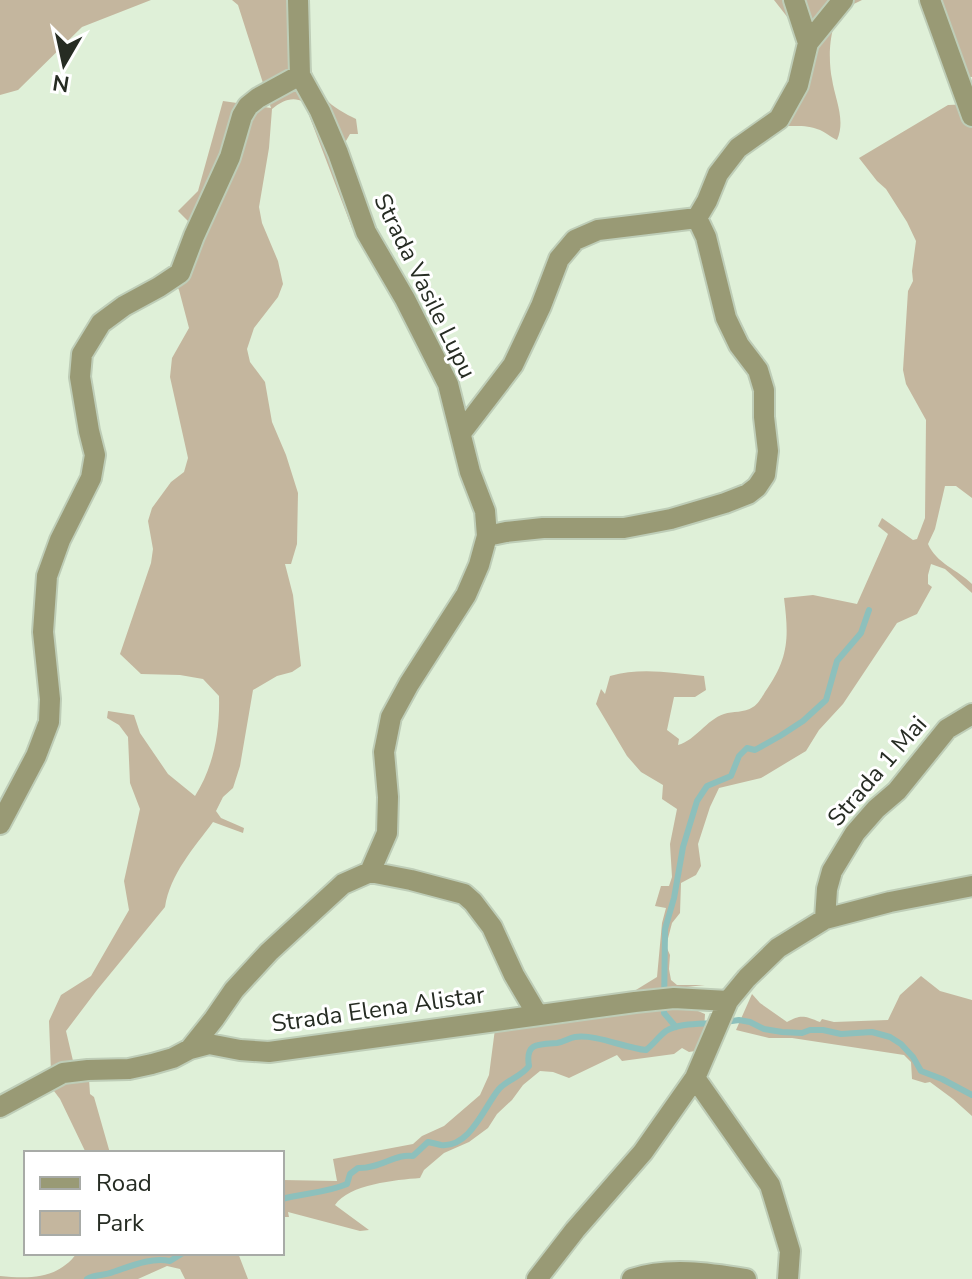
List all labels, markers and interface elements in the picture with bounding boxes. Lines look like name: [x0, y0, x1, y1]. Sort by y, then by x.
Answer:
north arrow: [24, 24, 104, 104]
text: N: [51, 67, 72, 99]
street label: Strada Vasile Lupu: [366, 188, 484, 384]
street label: Strada 1 Mai: [820, 709, 934, 833]
street label: Strada Elena Alistar: [269, 978, 487, 1040]
legend: [24, 1151, 284, 1255]
text: Road: [96, 1167, 152, 1199]
text: Park: [96, 1207, 145, 1239]

